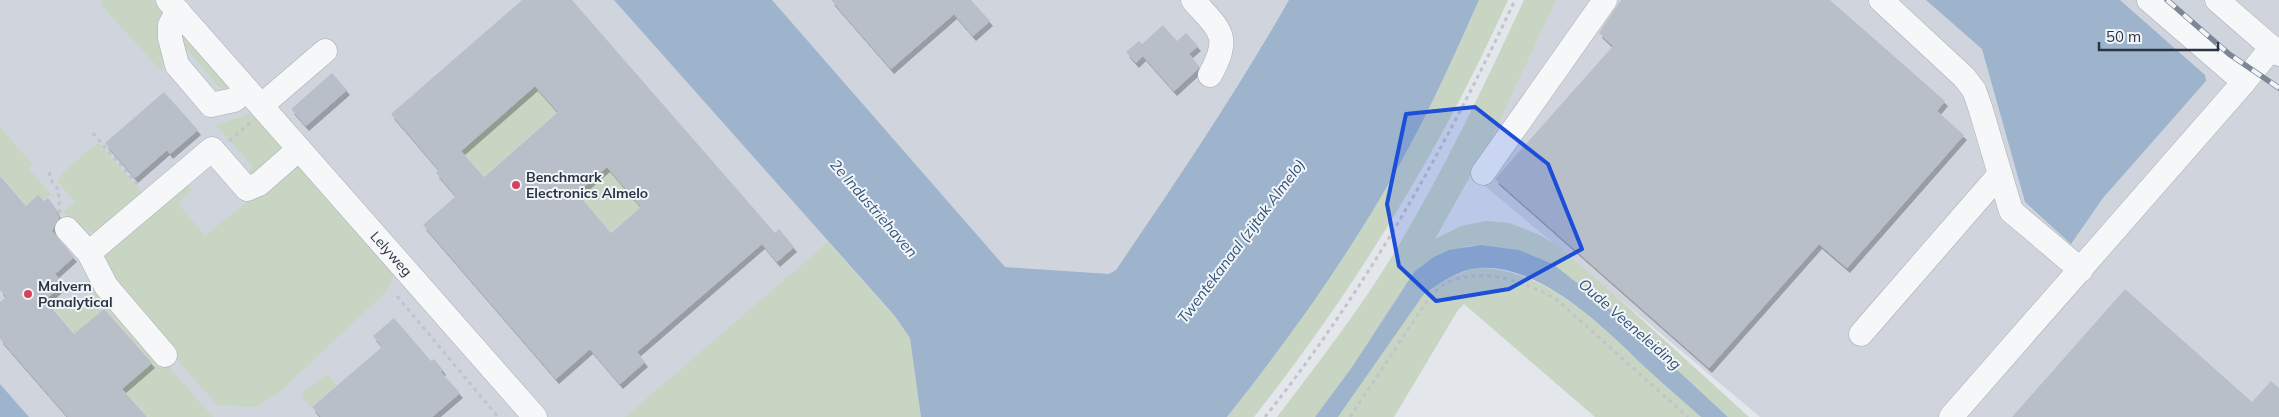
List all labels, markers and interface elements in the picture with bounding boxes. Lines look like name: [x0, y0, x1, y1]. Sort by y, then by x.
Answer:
scale bar: [2099, 20, 2218, 52]
text: 50 m: [2106, 27, 2141, 46]
water label: 2e Industriehaven: [826, 155, 922, 261]
water label: Twentekanaal (zijtak Almelo): [1173, 155, 1309, 327]
place label: Benchmark Electronics Almelo: [526, 168, 648, 202]
marker: Benchmark Electronics Almelo: [510, 179, 522, 191]
street label: Lelyweg: [367, 227, 416, 280]
water label: Oude Veeneleiding: [1575, 274, 1685, 374]
place label: Malvern Panalytical: [38, 277, 113, 311]
marker: Malvern Panalytical: [22, 288, 34, 300]

